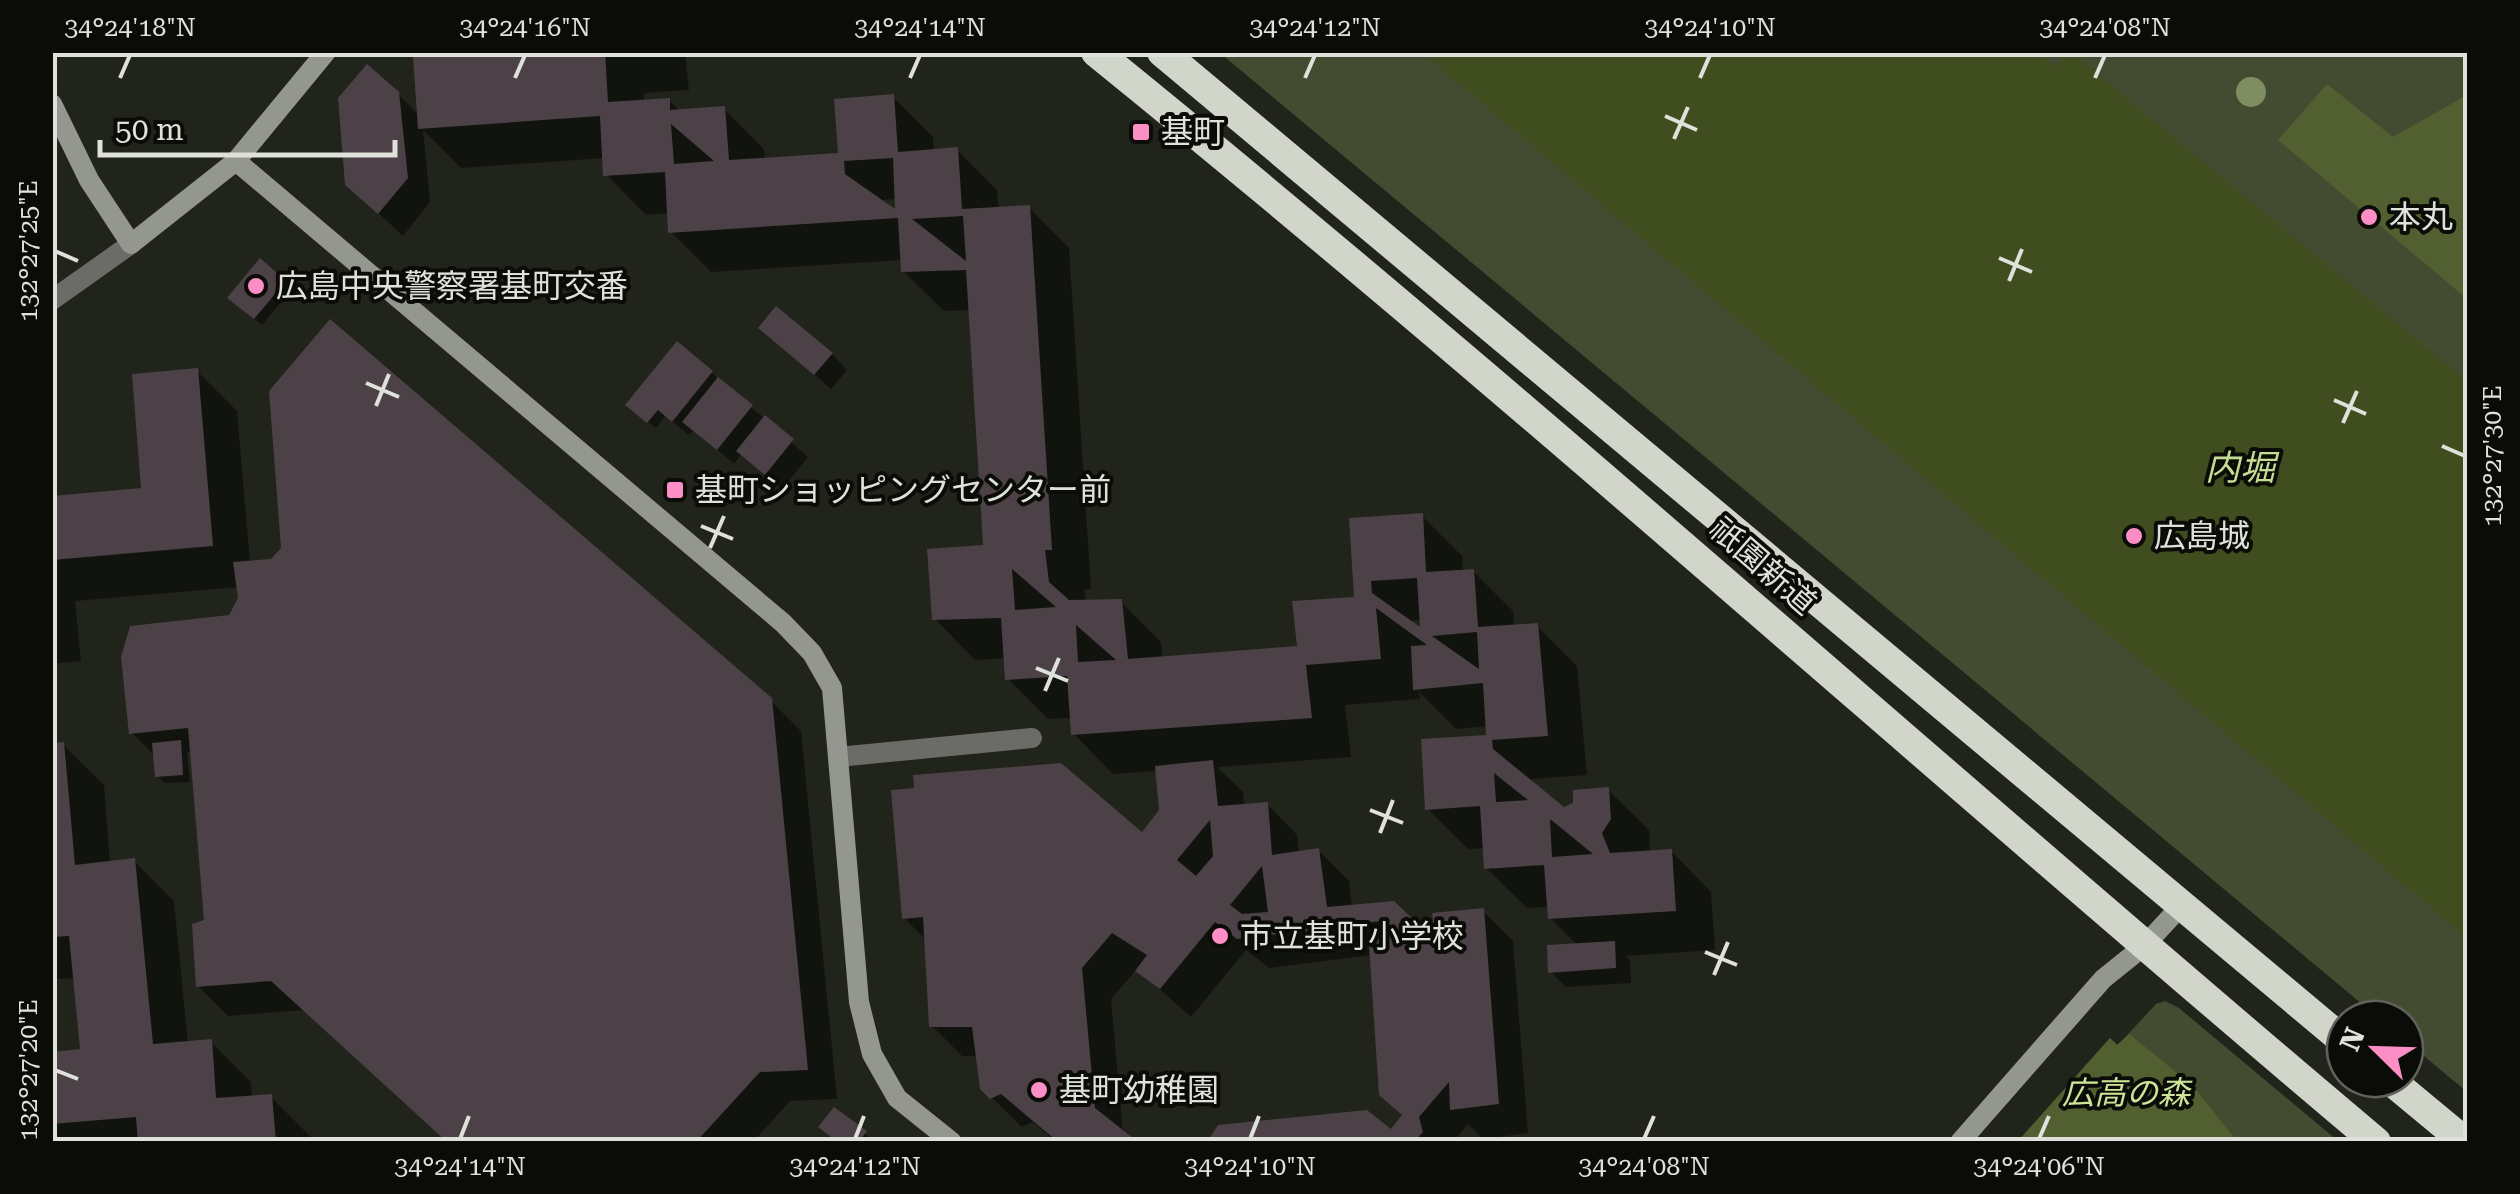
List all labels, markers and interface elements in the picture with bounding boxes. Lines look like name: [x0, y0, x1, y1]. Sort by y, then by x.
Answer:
text: 34°24'18"N: [64, 13, 196, 42]
text: 34°24'16"N: [459, 13, 591, 42]
text: 34°24'14"N: [854, 13, 986, 42]
text: 34°24'12"N: [1249, 13, 1381, 42]
text: 34°24'10"N: [1644, 13, 1776, 42]
text: 34°24'08"N: [2039, 13, 2171, 42]
scale bar: [100, 95, 395, 157]
text: 50 m: [115, 112, 184, 147]
place label: 基町: [1161, 113, 1225, 151]
marker: 基町: [1130, 121, 1152, 143]
text: 132°27'25"E: [14, 180, 43, 322]
place label: 本丸: [2389, 198, 2453, 236]
marker: 本丸: [2358, 206, 2380, 228]
place label: 広島中央警察署基町交番: [276, 267, 628, 305]
marker: 広島中央警察署基町交番: [245, 275, 267, 297]
text: 132°27'30"E: [2478, 385, 2507, 527]
water label: 内堀: [2205, 448, 2280, 489]
place label: 基町ショッピングセンター前: [695, 471, 1111, 509]
marker: 基町ショッピングセンター前: [664, 479, 686, 501]
street label: 祇園新道: [1702, 510, 1824, 622]
place label: 広島城: [2154, 517, 2250, 555]
marker: 広島城: [2123, 525, 2145, 547]
place label: 市立基町小学校: [1240, 917, 1464, 955]
marker: 市立基町小学校: [1209, 925, 1231, 947]
text: 132°27'20"E: [14, 999, 43, 1141]
north arrow: [2325, 999, 2425, 1099]
text: N: [2333, 1023, 2372, 1056]
place label: 基町幼稚園: [1059, 1071, 1219, 1109]
park label: 広高の森: [2062, 1074, 2193, 1112]
marker: 基町幼稚園: [1028, 1079, 1050, 1101]
text: 34°24'14"N: [394, 1152, 526, 1181]
text: 34°24'12"N: [789, 1152, 921, 1181]
text: 34°24'10"N: [1184, 1152, 1316, 1181]
text: 34°24'08"N: [1578, 1152, 1710, 1181]
text: 34°24'06"N: [1973, 1152, 2105, 1181]

